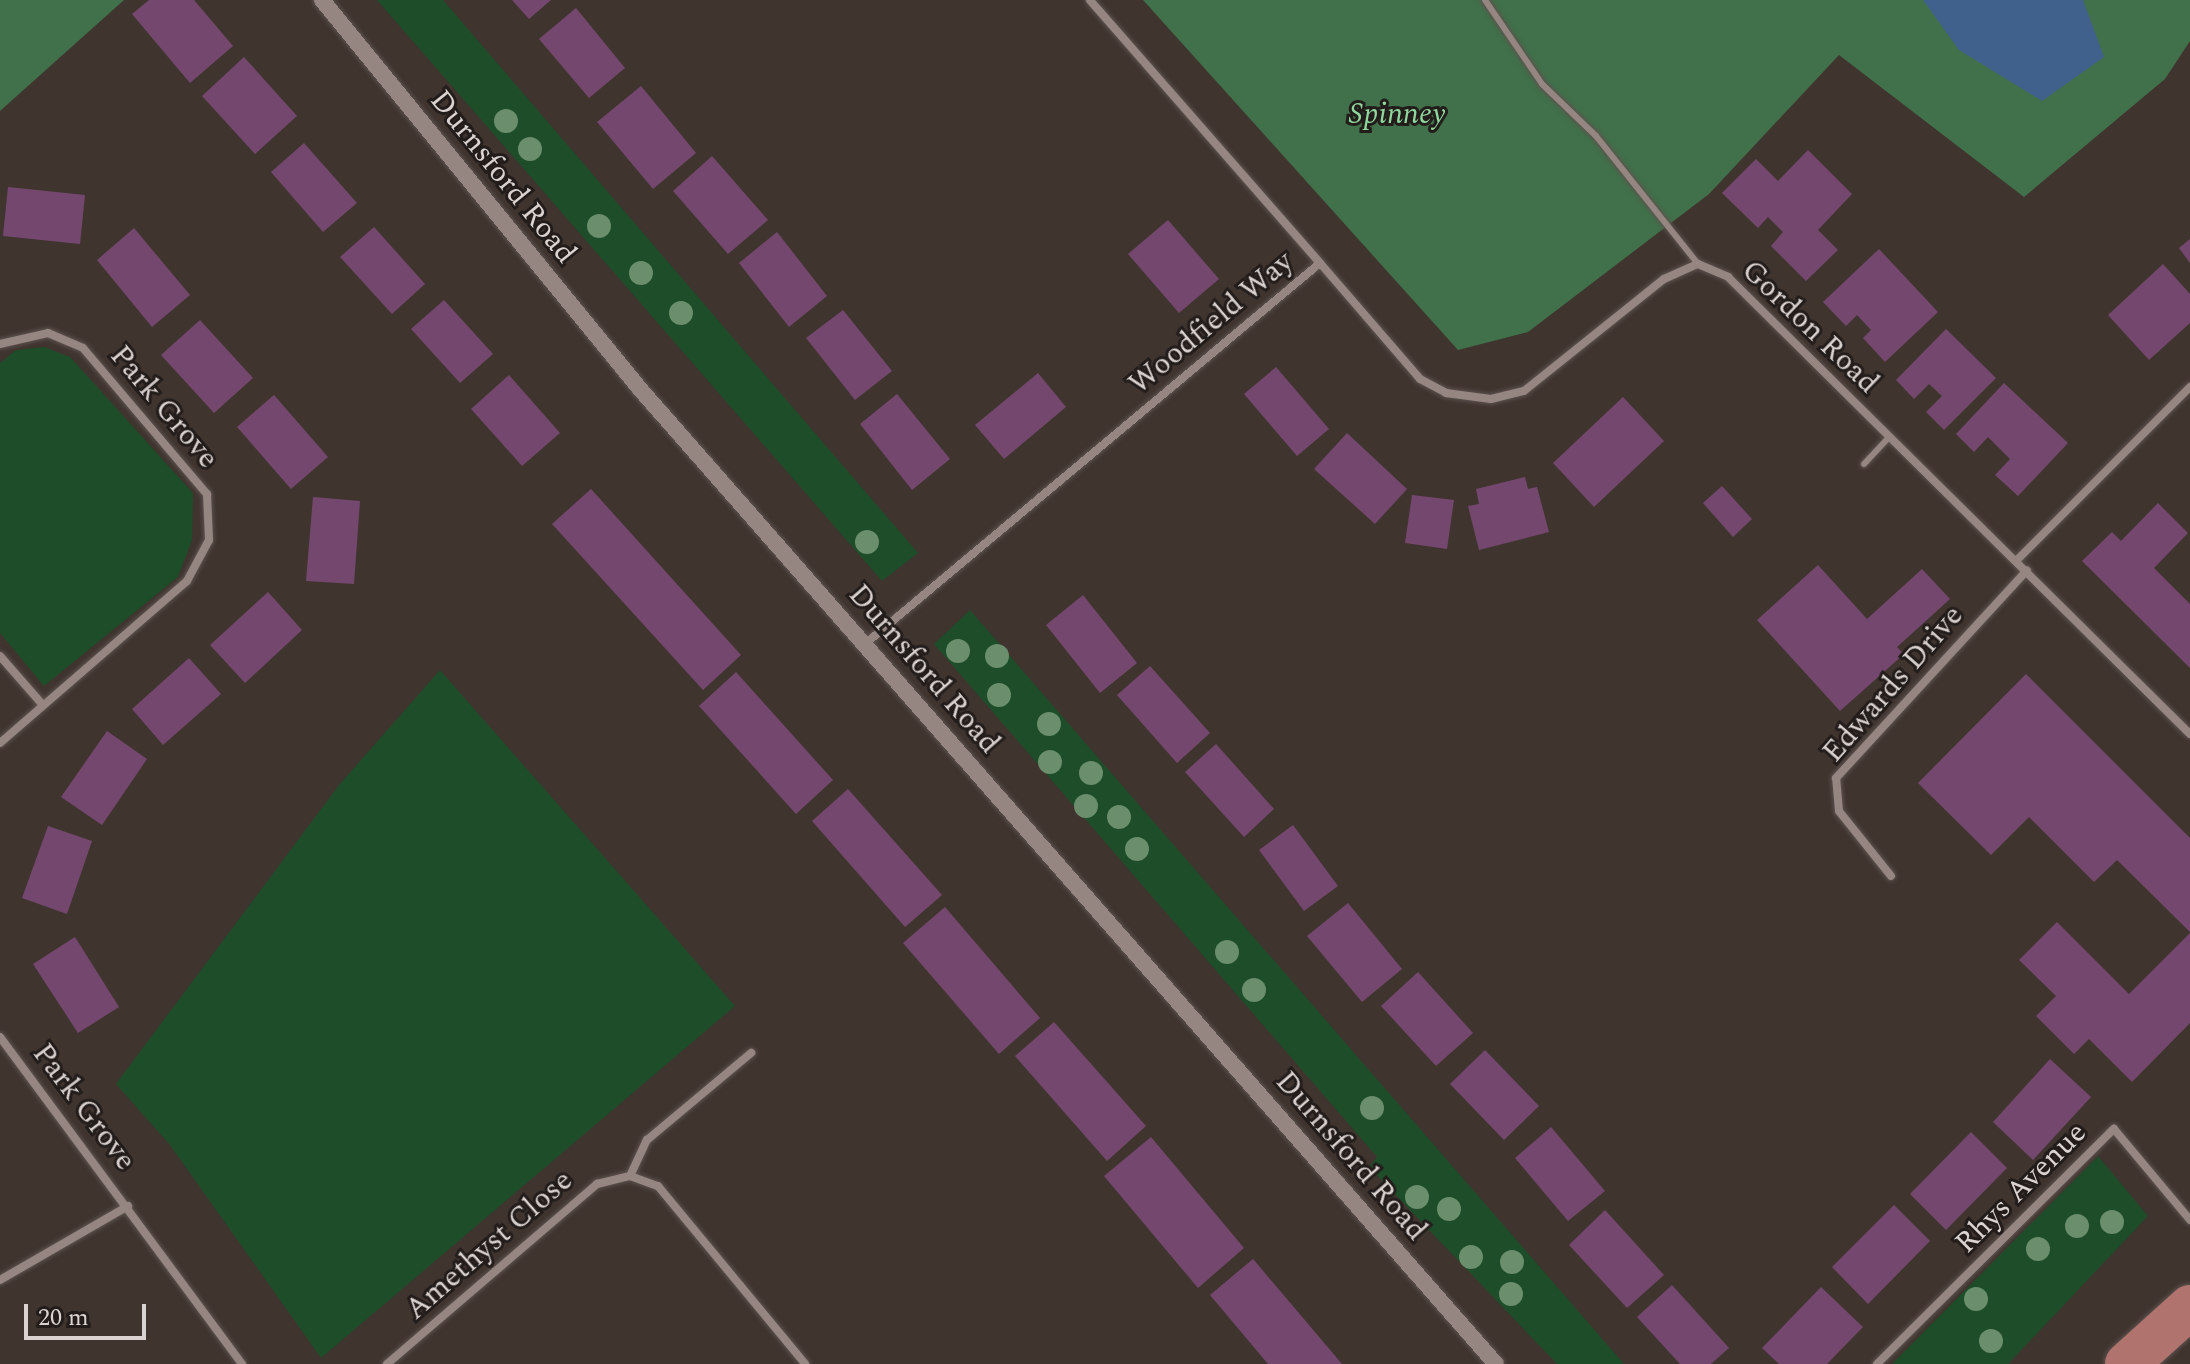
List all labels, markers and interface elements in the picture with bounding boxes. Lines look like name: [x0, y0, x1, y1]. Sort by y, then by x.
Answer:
street label: Durnsford Road: [422, 83, 584, 271]
park label: Spinney: [1349, 96, 1445, 132]
street label: Woodfield Way: [1122, 244, 1300, 402]
street label: Gordon Road: [1734, 253, 1886, 401]
street label: Park Grove: [102, 338, 226, 476]
street label: Durnsford Road: [841, 577, 1007, 761]
street label: Edwards Drive: [1815, 598, 1971, 770]
street label: Park Grove: [25, 1036, 143, 1178]
street label: Durnsford Road: [1268, 1064, 1434, 1248]
street label: Rhys Avenue: [1948, 1115, 2094, 1261]
street label: Amethyst Close: [398, 1163, 580, 1327]
scale bar: [28, 1288, 150, 1338]
text: 20 m: [38, 1300, 89, 1336]

